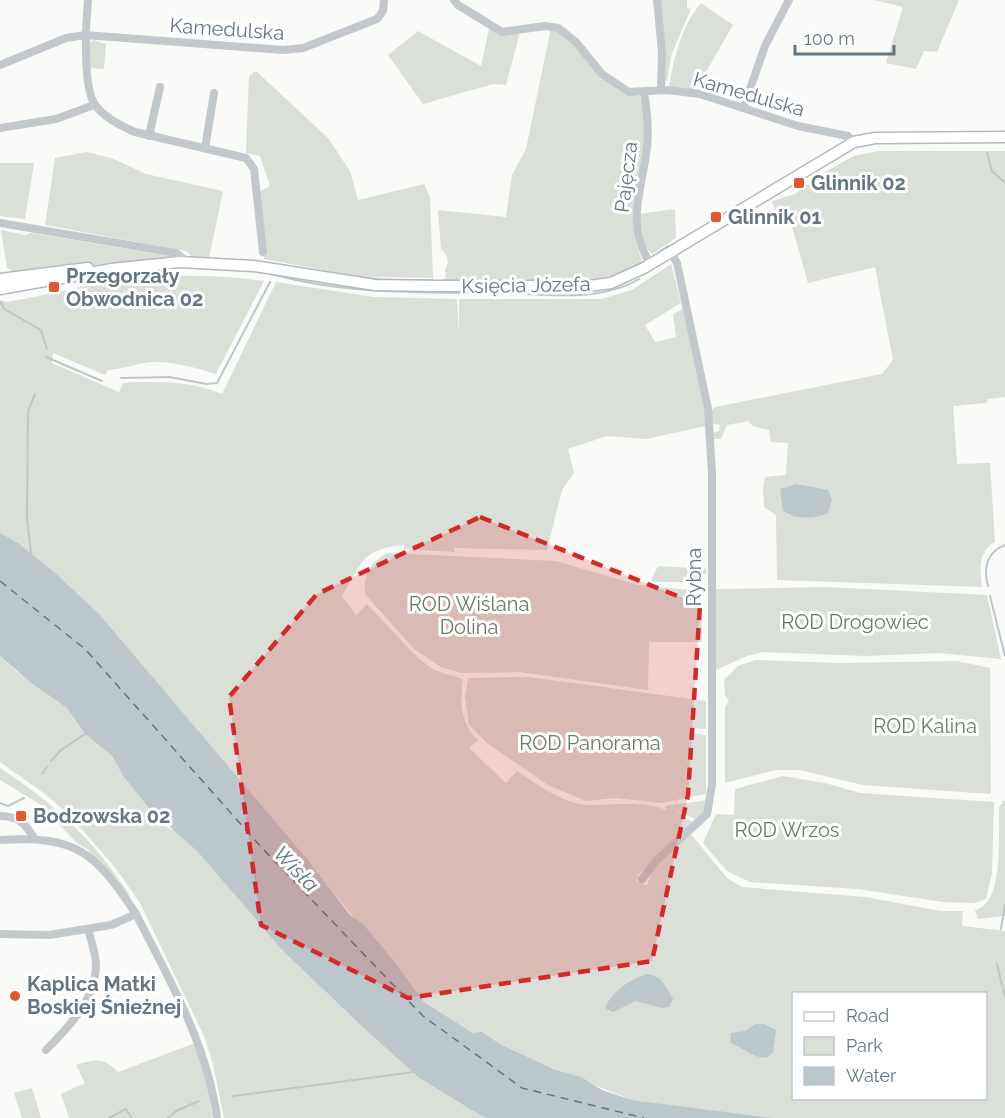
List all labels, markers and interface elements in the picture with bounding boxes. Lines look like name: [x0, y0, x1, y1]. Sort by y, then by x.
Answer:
street label: Kamedulska: [169, 13, 285, 45]
scale bar: [795, 18, 894, 56]
text: 100 m: [804, 28, 855, 49]
street label: Kamedulska: [691, 67, 807, 121]
street label: Pajęcza: [610, 140, 642, 214]
place label: Glinnik 02: [811, 171, 906, 195]
marker: Glinnik 02: [792, 176, 806, 190]
place label: Glinnik 01: [728, 205, 821, 229]
marker: Glinnik 01: [709, 210, 723, 224]
place label: Przegorzały Obwodnica 02: [66, 264, 203, 311]
street label: Księcia Józefa: [461, 272, 591, 298]
marker: Przegorzały Obwodnica 02: [47, 280, 61, 294]
street label: Rybna: [682, 548, 706, 606]
park label: ROD Wiślana Dolina: [409, 592, 529, 639]
park label: ROD Drogowiec: [781, 610, 929, 634]
park label: ROD Kalina: [873, 714, 977, 738]
park label: ROD Panorama: [519, 731, 661, 755]
place label: Bodzowska 02: [33, 804, 170, 828]
marker: Bodzowska 02: [14, 809, 28, 823]
park label: ROD Wrzos: [734, 818, 840, 842]
water label: Wisła: [269, 841, 324, 897]
place label: Kaplica Matki Boskiej Śnieżnej: [27, 972, 181, 1019]
marker: Kaplica Matki Boskiej Śnieżnej: [8, 989, 22, 1003]
legend: [792, 992, 987, 1100]
text: Road: [846, 1005, 889, 1026]
text: Park: [846, 1035, 883, 1056]
text: Water: [846, 1065, 897, 1086]

